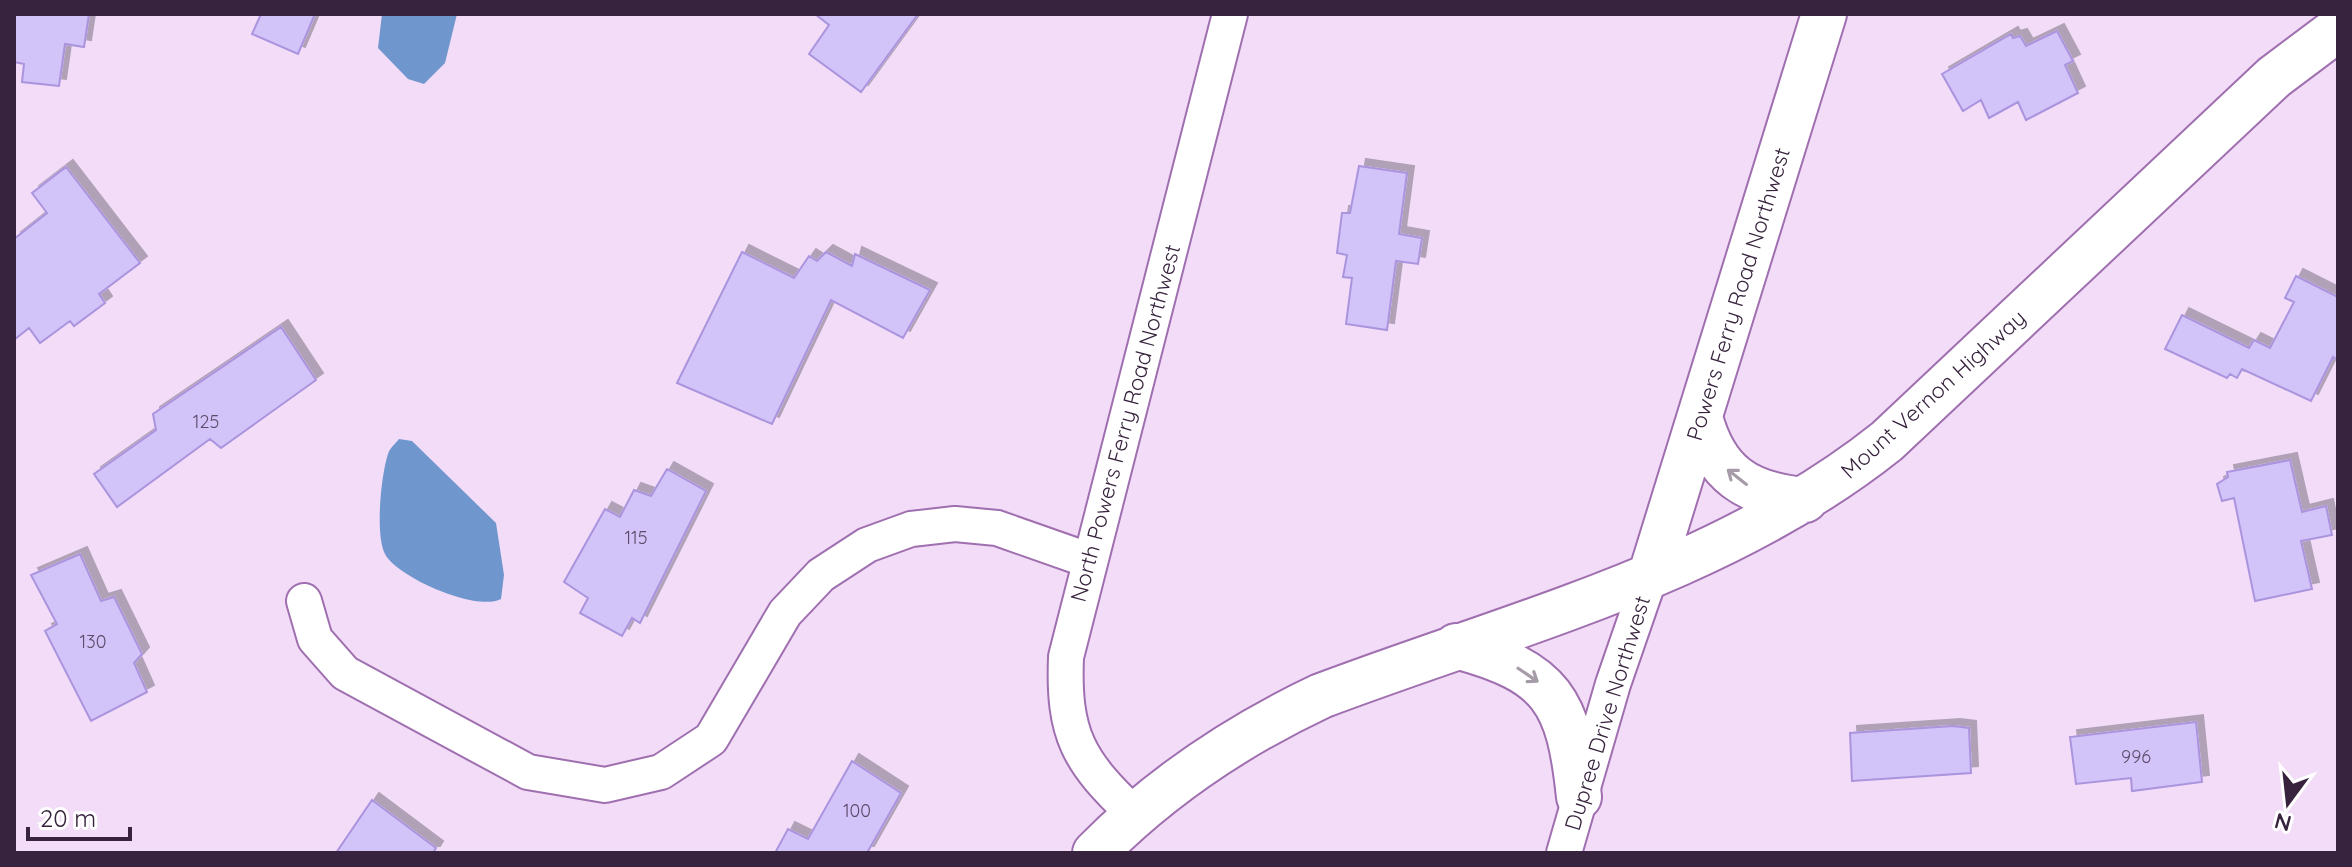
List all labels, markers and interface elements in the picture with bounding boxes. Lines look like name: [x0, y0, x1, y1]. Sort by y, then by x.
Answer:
street label: Powers Ferry Road Northwest: [1680, 144, 1796, 444]
street label: North Powers Ferry Road Northwest: [1064, 241, 1186, 605]
street label: Mount Vernon Highway: [1835, 304, 2031, 484]
house number: 125: [193, 410, 219, 433]
one-way arrow: [1727, 469, 1748, 486]
house number: 115: [624, 526, 648, 549]
street label: Dupree Drive Northwest: [1558, 592, 1656, 834]
house number: 130: [80, 630, 106, 653]
one-way arrow: [1516, 666, 1538, 683]
house number: 996: [2121, 745, 2151, 768]
north arrow: [2248, 763, 2328, 843]
scale bar: [28, 791, 130, 841]
house number: 100: [843, 799, 871, 822]
text: 20 m: [40, 803, 96, 833]
text: N: [2271, 807, 2294, 838]

